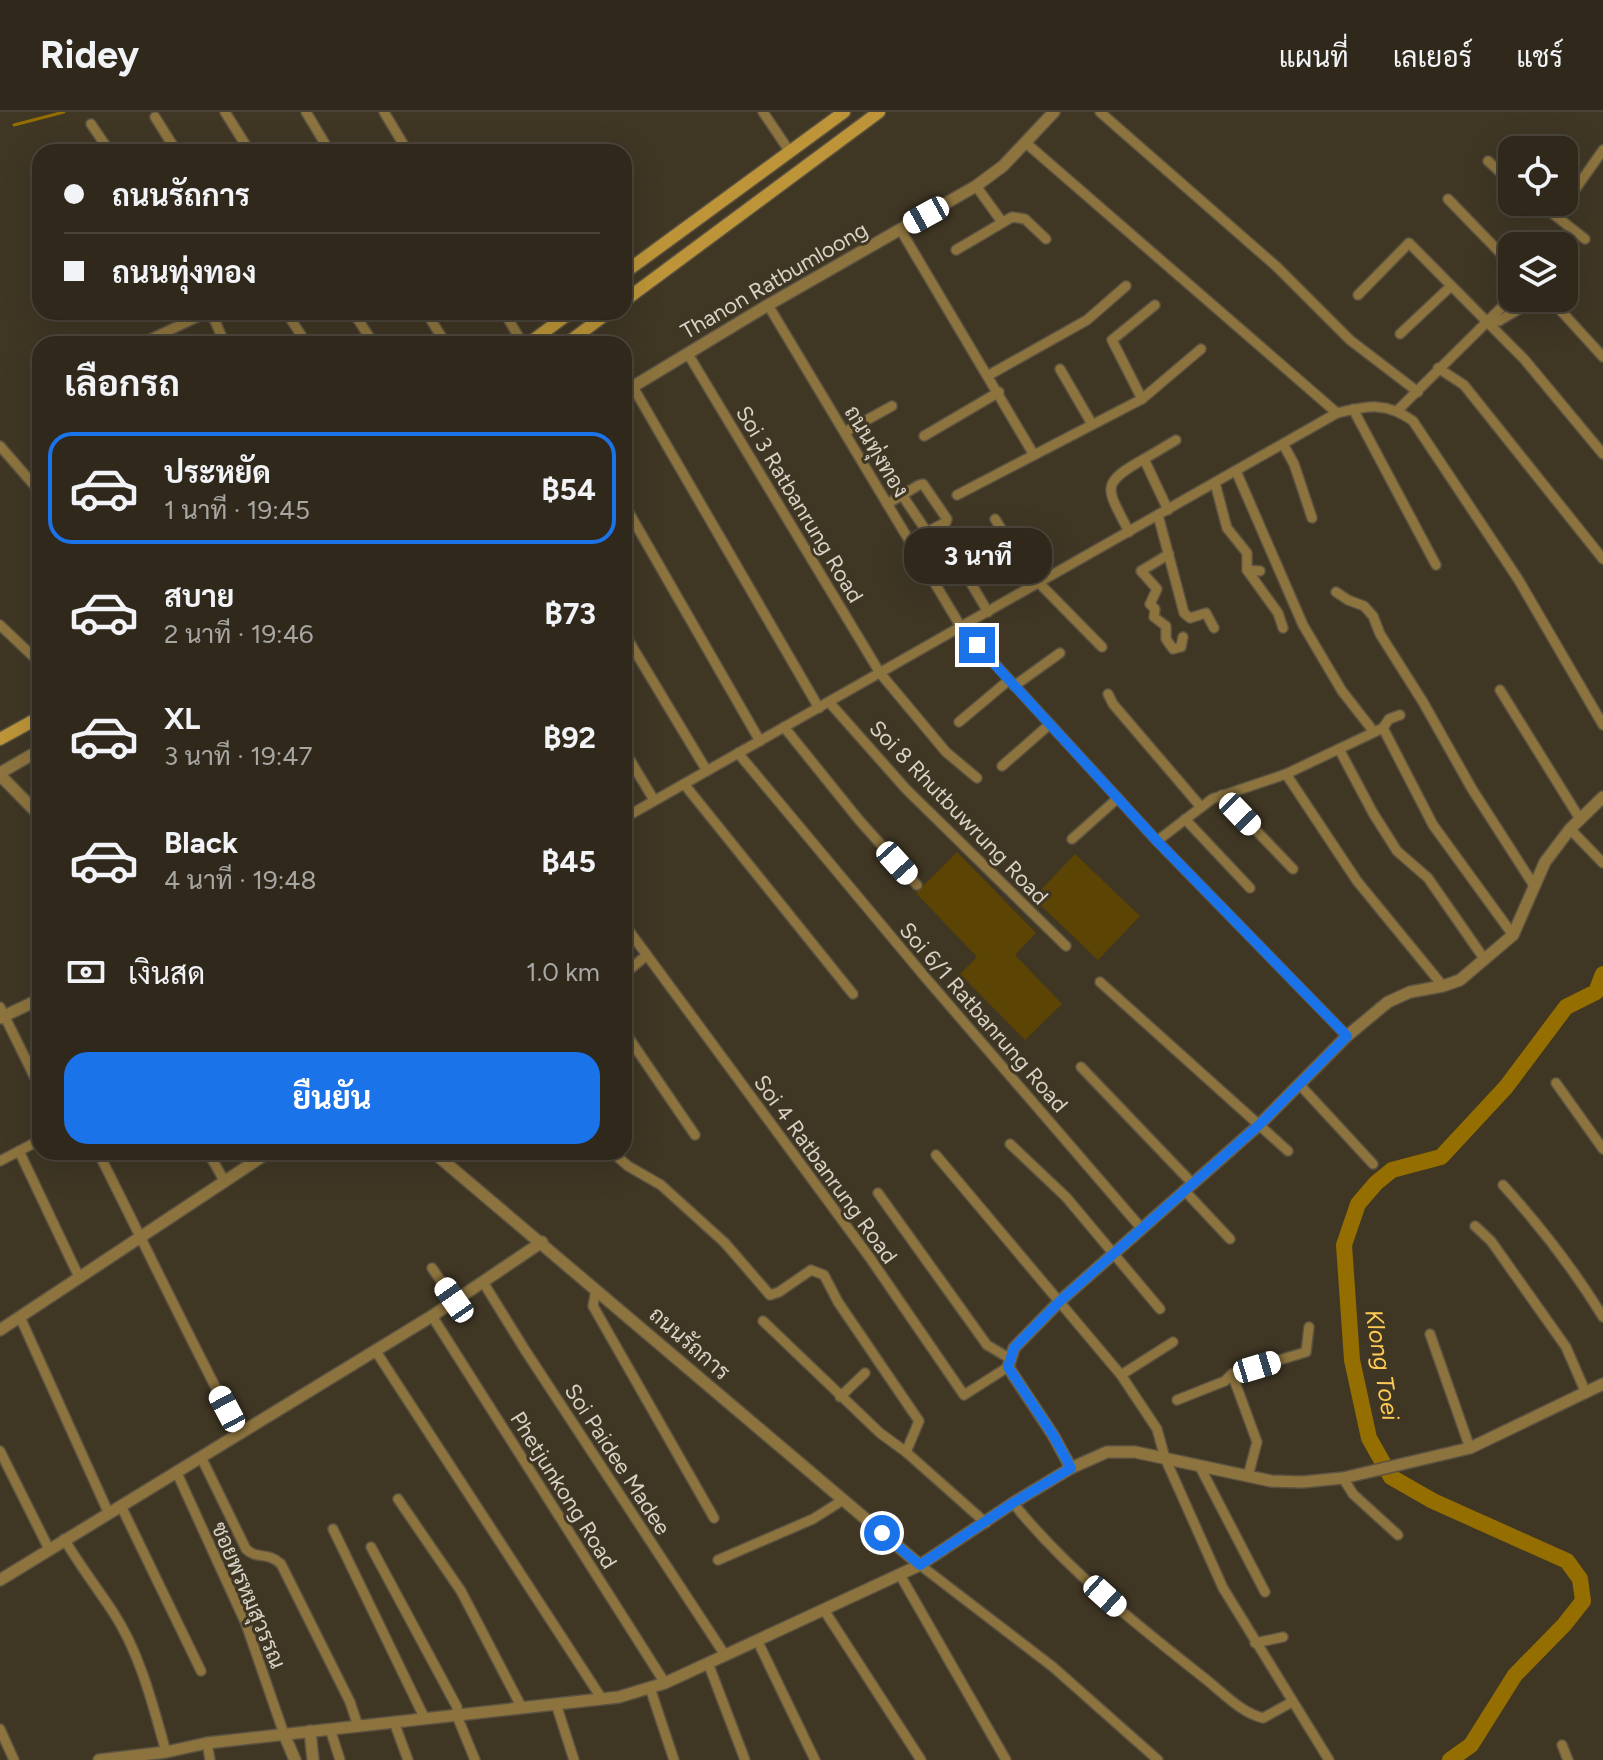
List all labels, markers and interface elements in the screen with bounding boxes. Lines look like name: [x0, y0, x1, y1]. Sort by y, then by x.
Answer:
text: Ridey: [40, 32, 139, 78]
text: แผนที่: [1279, 40, 1349, 74]
text: เลเยอร์: [1393, 40, 1472, 74]
text: แชร์: [1516, 40, 1563, 74]
map controls: [1498, 136, 1578, 312]
button: locate: [1498, 136, 1578, 216]
text: ถนนรัถการ: [112, 177, 250, 214]
car: [899, 193, 953, 237]
street label: Thanon Ratbumloong: [676, 216, 872, 345]
button: layers: [1498, 232, 1578, 312]
text: ถนนทุ่งทอง: [112, 254, 257, 291]
text: เลือกรถ: [64, 362, 180, 405]
street label: ถนนทุ่งทอง: [837, 400, 915, 503]
street label: Soi 3 Ratbanrung Road: [730, 401, 869, 608]
icon: car: [68, 452, 140, 524]
text: ประหยัด: [164, 454, 271, 491]
text: ฿54: [541, 471, 596, 508]
text: 1 นาที · 19:45: [164, 494, 310, 526]
callout: 3 นาที: [903, 529, 1051, 585]
text: 3 นาที: [944, 540, 1012, 572]
icon: car: [68, 576, 140, 648]
text: สบาย: [164, 578, 234, 615]
text: ฿73: [545, 595, 596, 632]
text: 2 นาที · 19:46: [164, 618, 314, 650]
route end: [959, 627, 995, 663]
icon: car: [68, 700, 140, 772]
text: XL: [164, 700, 200, 737]
street label: Soi 8 Rhutbuwrung Road: [864, 715, 1054, 910]
text: ฿92: [543, 719, 596, 756]
text: 3 นาที · 19:47: [164, 740, 312, 772]
car: [1215, 788, 1265, 840]
icon: car: [68, 824, 140, 896]
text: Black: [164, 824, 238, 861]
car: [872, 837, 922, 889]
text: ฿45: [541, 843, 596, 880]
text: 4 นาที · 19:48: [164, 864, 316, 896]
street label: Soi 6/1 Ratbanrung Road: [894, 917, 1074, 1118]
icon: cash: [64, 950, 108, 994]
text: เงินสด: [128, 955, 205, 992]
text: 1.0 km: [526, 956, 600, 988]
button: ยืนยัน: [64, 1052, 600, 1144]
street label: Soi 4 Ratbanrung Road: [748, 1070, 903, 1269]
car: [430, 1273, 478, 1327]
street label: ถนนรัถการ: [644, 1301, 736, 1386]
water label: Klong Toei: [1359, 1307, 1406, 1423]
car: [1231, 1349, 1283, 1385]
street label: Soi Paidee Madee: [559, 1379, 676, 1540]
car: [205, 1382, 249, 1436]
street label: Phetjunkong Road: [504, 1407, 623, 1574]
route start: [864, 1515, 900, 1551]
street label: ซอยพรหมสุวรรณ: [204, 1518, 292, 1673]
car: [1079, 1571, 1131, 1621]

